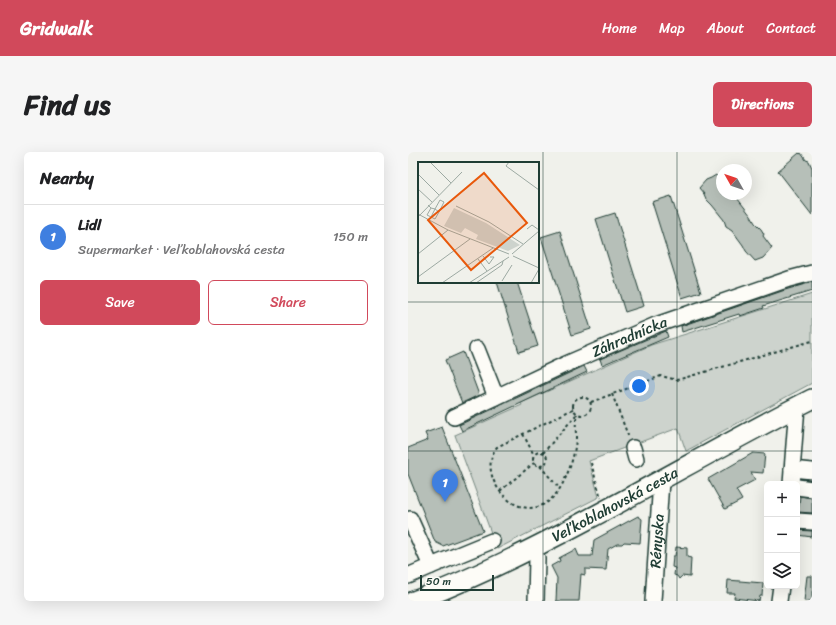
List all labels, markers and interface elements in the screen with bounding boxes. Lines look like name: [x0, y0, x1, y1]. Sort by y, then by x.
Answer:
text: Gridwalk: [20, 12, 93, 45]
text: Home: [602, 16, 637, 41]
text: Map: [659, 16, 685, 41]
text: About: [707, 16, 744, 41]
text: Contact: [766, 16, 816, 41]
text: Find us: [24, 80, 111, 129]
button: Directions: [713, 82, 812, 127]
inset map: [418, 162, 539, 283]
text: Nearby: [40, 163, 94, 193]
north arrow: [716, 164, 752, 200]
text: Lidl: [78, 212, 101, 238]
text: 1: [50, 225, 56, 248]
text: 150 m: [333, 225, 368, 248]
text: Supermarket · Veľkoblahovská cesta: [78, 238, 285, 261]
button: Save: [40, 280, 200, 325]
button: Share: [208, 280, 368, 325]
street label: Záhradnícka: [587, 309, 671, 365]
your location: [629, 376, 649, 396]
street label: Veľkoblahovská cesta: [547, 460, 683, 549]
pin: 1: [432, 469, 458, 502]
map controls: [764, 481, 800, 589]
button: +: [764, 481, 800, 517]
street label: Rényska: [642, 513, 672, 569]
button: −: [764, 517, 800, 553]
button: layers: [764, 553, 800, 589]
text: 50 m: [426, 572, 451, 591]
scale bar: [420, 573, 494, 592]

